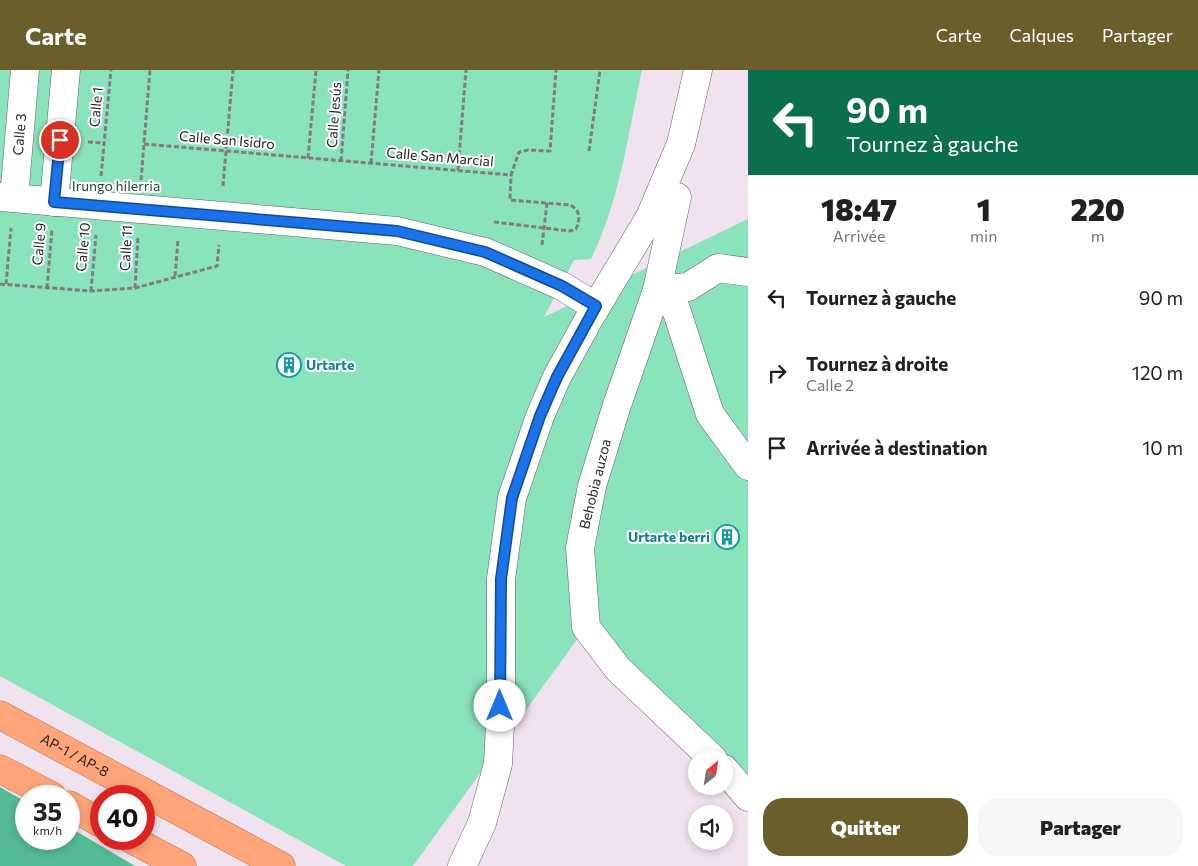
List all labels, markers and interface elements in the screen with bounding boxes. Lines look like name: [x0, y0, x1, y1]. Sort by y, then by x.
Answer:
text: Carte: [25, 21, 87, 50]
text: Carte: [936, 24, 981, 46]
text: Calques: [1009, 24, 1074, 46]
text: Partager: [1102, 24, 1173, 46]
street label: Calle Jesús: [323, 81, 344, 149]
street label: Calle 1: [85, 86, 106, 128]
text: 90 m: [846, 87, 928, 130]
icon: left: [763, 90, 828, 155]
street label: Calle 3: [9, 112, 29, 156]
pin: [39, 119, 81, 161]
icon: arrive: [46, 126, 74, 154]
street label: Calle San Isidro: [178, 127, 276, 152]
text: Tournez à gauche: [846, 130, 1018, 157]
street label: Calle San Marcial: [386, 143, 494, 170]
park label: Irungo hilerria: [72, 177, 160, 194]
text: 18:47: [821, 190, 897, 227]
text: 1: [977, 190, 991, 227]
text: 220: [1070, 190, 1125, 227]
street label: Calle 9: [28, 222, 49, 266]
street label: Calle 10: [72, 222, 93, 272]
street label: Calle 11: [116, 225, 135, 271]
text: Arrivée: [833, 226, 885, 245]
text: min: [970, 226, 997, 245]
text: m: [1091, 226, 1105, 245]
icon: left: [763, 284, 791, 312]
text: Tournez à gauche: [806, 286, 956, 309]
text: 90 m: [1139, 286, 1183, 309]
building icon: Urtarte: [276, 352, 302, 378]
text: Tournez à droite: [806, 352, 948, 375]
place label: Urtarte: [306, 356, 354, 373]
icon: right: [763, 359, 791, 387]
text: 120 m: [1132, 361, 1183, 384]
text: Calle 2: [806, 375, 854, 394]
icon: arrive: [763, 434, 791, 462]
text: Arrivée à destination: [806, 436, 988, 459]
text: 10 m: [1142, 436, 1183, 459]
street label: Behobia auzoa: [575, 437, 614, 531]
building icon: Urtarte berri: [714, 524, 740, 550]
place label: Urtarte berri: [628, 528, 710, 545]
position arrow: [473, 679, 525, 731]
street label: AP-1 / AP-8: [38, 730, 112, 780]
north arrow: [688, 750, 732, 795]
map controls: [688, 750, 733, 850]
speed limit sign: 40: [90, 785, 155, 850]
text: 35: [33, 796, 62, 826]
button: Quitter: [763, 798, 968, 856]
button: Partager: [978, 798, 1183, 856]
button: sound: [688, 805, 733, 850]
text: km/h: [33, 823, 62, 837]

